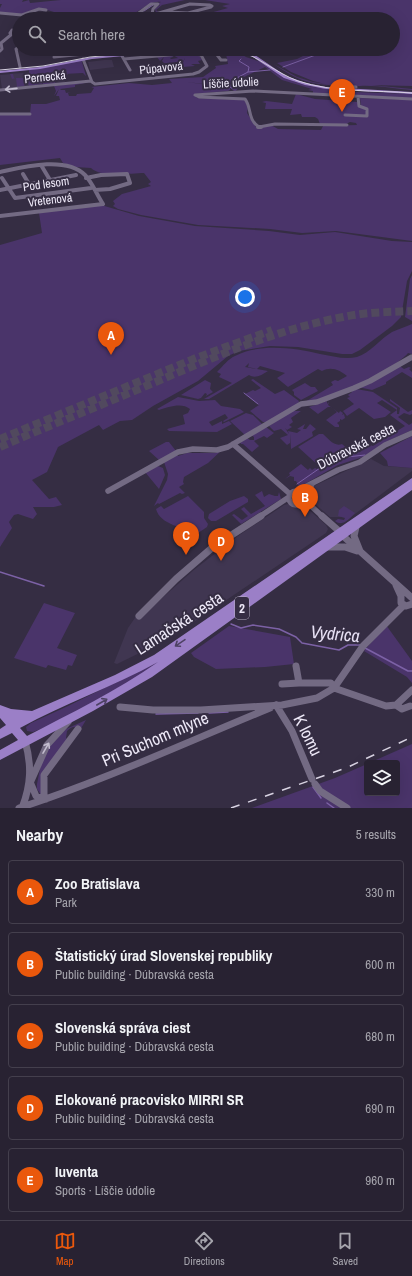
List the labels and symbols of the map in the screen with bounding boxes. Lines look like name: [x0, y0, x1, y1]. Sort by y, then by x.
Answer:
street label: Púpavová: [138, 58, 184, 78]
street label: Pernecká: [23, 67, 67, 87]
street label: Líščie údolie: [203, 74, 259, 92]
pin: E: [329, 79, 355, 112]
one-way arrow: [5, 85, 18, 93]
street label: Pod lesom: [22, 173, 70, 195]
street label: Vretenová: [27, 189, 74, 211]
your location: [235, 287, 255, 307]
pin: A: [98, 322, 124, 355]
street label: Dúbravská cesta: [314, 418, 399, 473]
pin: B: [292, 484, 318, 517]
pin: C: [173, 522, 199, 555]
pin: D: [208, 528, 234, 561]
street label: Lamačská cesta: [130, 585, 227, 660]
road number: 2: [235, 597, 249, 619]
water label: Vydrica: [309, 619, 361, 648]
one-way arrow: [175, 639, 186, 647]
one-way arrow: [96, 697, 108, 705]
street label: Pri Suchom mlyne: [98, 706, 212, 771]
street label: K lomu: [289, 710, 328, 759]
one-way arrow: [42, 742, 50, 754]

